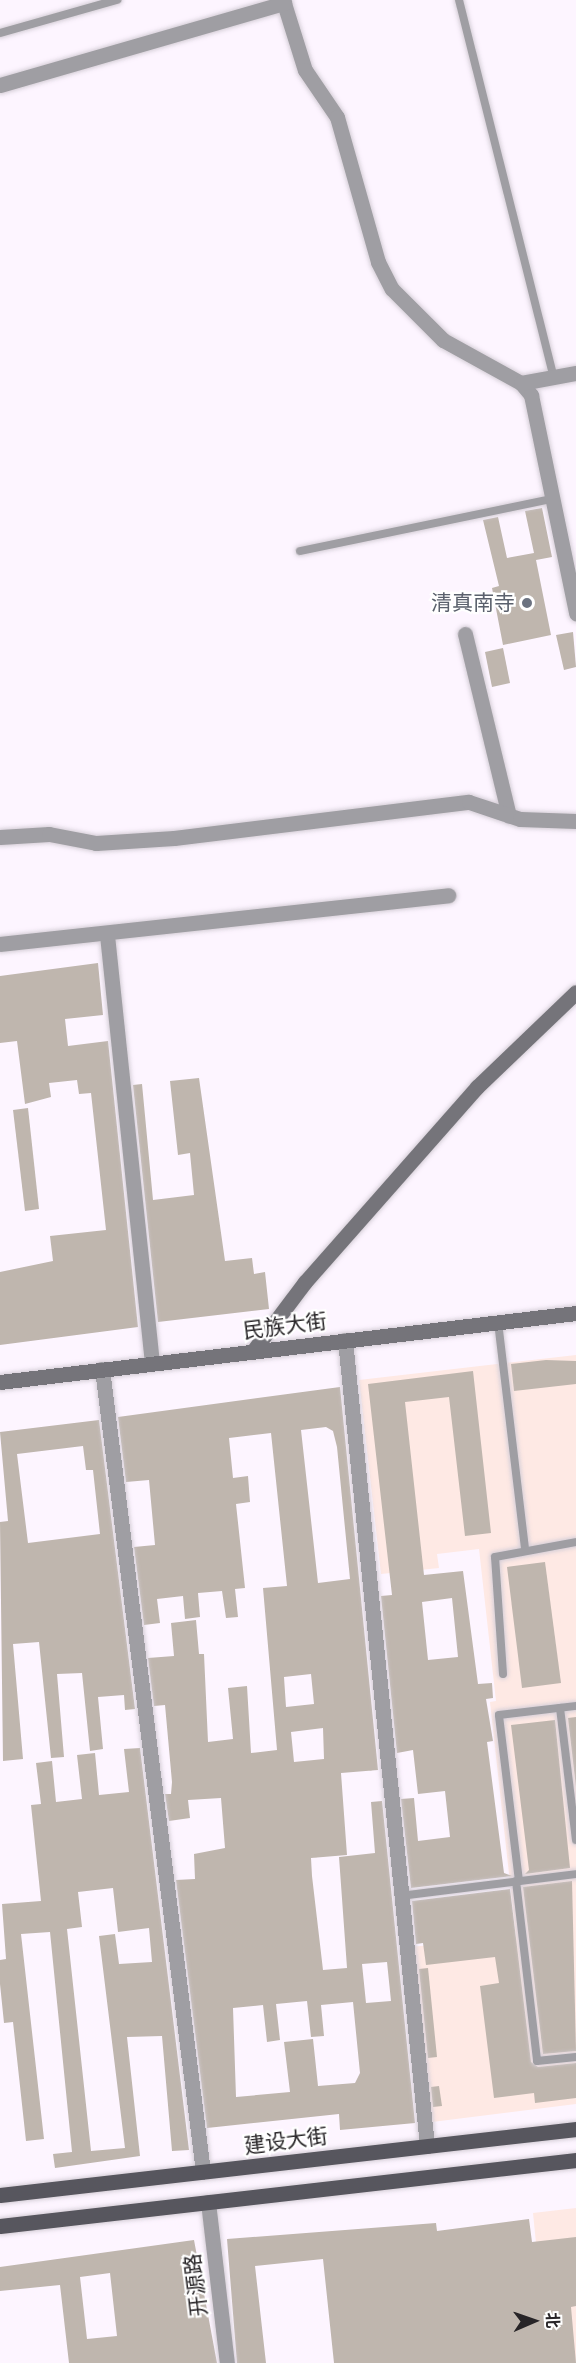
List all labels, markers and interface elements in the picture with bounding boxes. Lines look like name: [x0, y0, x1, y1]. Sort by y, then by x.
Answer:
place label: 清真南寺: [431, 590, 515, 616]
marker: 清真南寺: [520, 596, 534, 610]
street label: 民族大街: [242, 1308, 328, 1344]
street label: 建设大街: [243, 2123, 329, 2159]
street label: 开源路: [180, 2252, 212, 2318]
north arrow: [504, 2291, 564, 2351]
text: 北: [542, 2312, 563, 2329]

